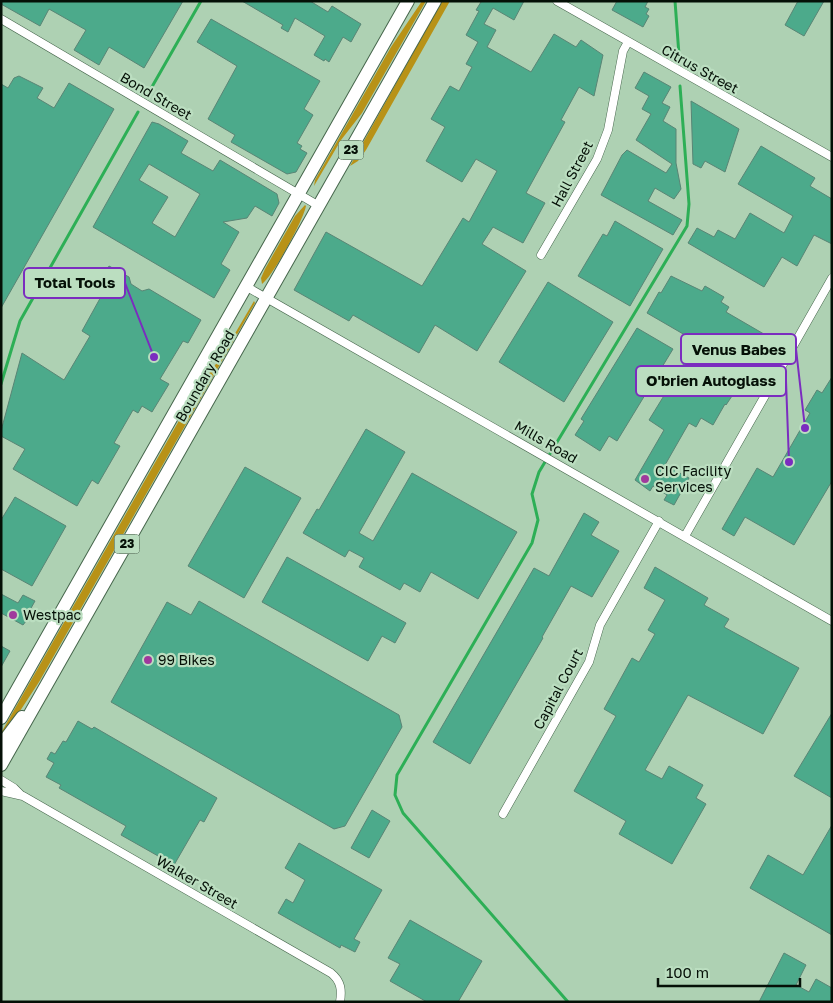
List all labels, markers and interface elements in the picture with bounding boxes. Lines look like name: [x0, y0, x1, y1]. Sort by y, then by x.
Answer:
street label: Citrus Street: [659, 40, 742, 97]
street label: Bond Street: [117, 68, 195, 123]
street label: Hall Street: [547, 138, 596, 210]
road number: 23: [338, 140, 364, 160]
callout: Total Tools: [24, 268, 125, 298]
text: Total Tools: [35, 273, 115, 291]
street label: Boundary Road: [171, 327, 238, 425]
callout: Venus Babes: [681, 334, 796, 364]
text: Venus Babes: [692, 340, 786, 358]
callout: O'brien Autoglass: [636, 366, 786, 396]
text: O'brien Autoglass: [646, 371, 776, 389]
street label: Mills Road: [512, 417, 581, 466]
place label: CIC Facility Services: [655, 462, 731, 495]
marker: CIC Facility Services: [639, 473, 651, 485]
road number: 23: [114, 534, 140, 554]
place label: Westpac: [23, 606, 82, 623]
marker: Westpac: [7, 609, 19, 621]
street label: Capital Court: [529, 645, 586, 732]
place label: 99 Bikes: [158, 651, 215, 668]
marker: 99 Bikes: [142, 654, 154, 666]
street label: Walker Street: [153, 851, 241, 912]
scale bar: [658, 956, 800, 988]
text: 100 m: [666, 963, 709, 981]

